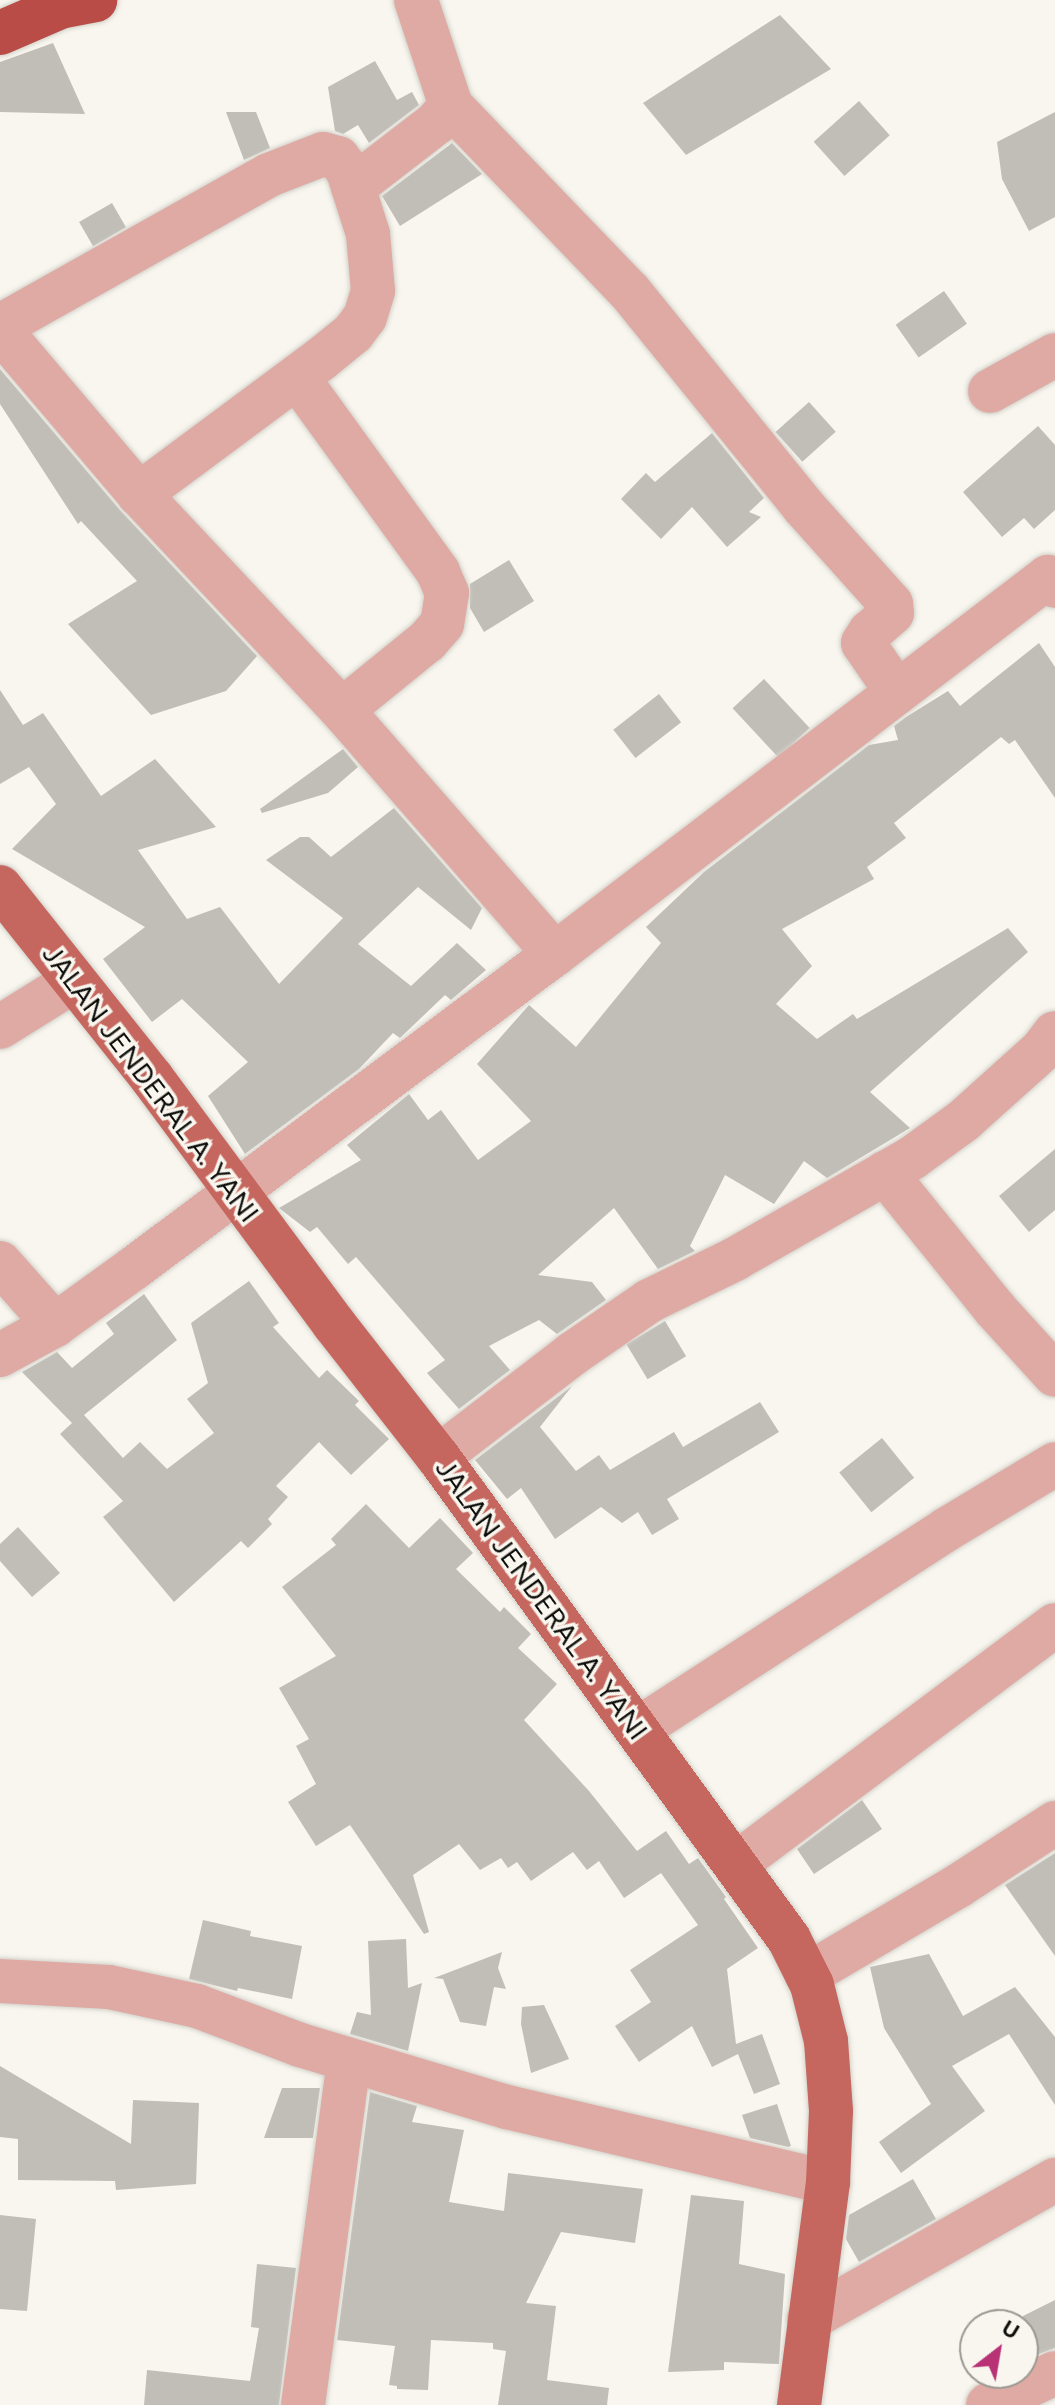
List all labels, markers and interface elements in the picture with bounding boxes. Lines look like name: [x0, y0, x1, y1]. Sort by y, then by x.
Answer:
street label: JALAN JENDERAL A. YANI: [36, 938, 266, 1228]
street label: JALAN JENDERAL A. YANI: [429, 1452, 655, 1746]
north arrow: [959, 2309, 1039, 2389]
text: U: [997, 2314, 1024, 2345]

